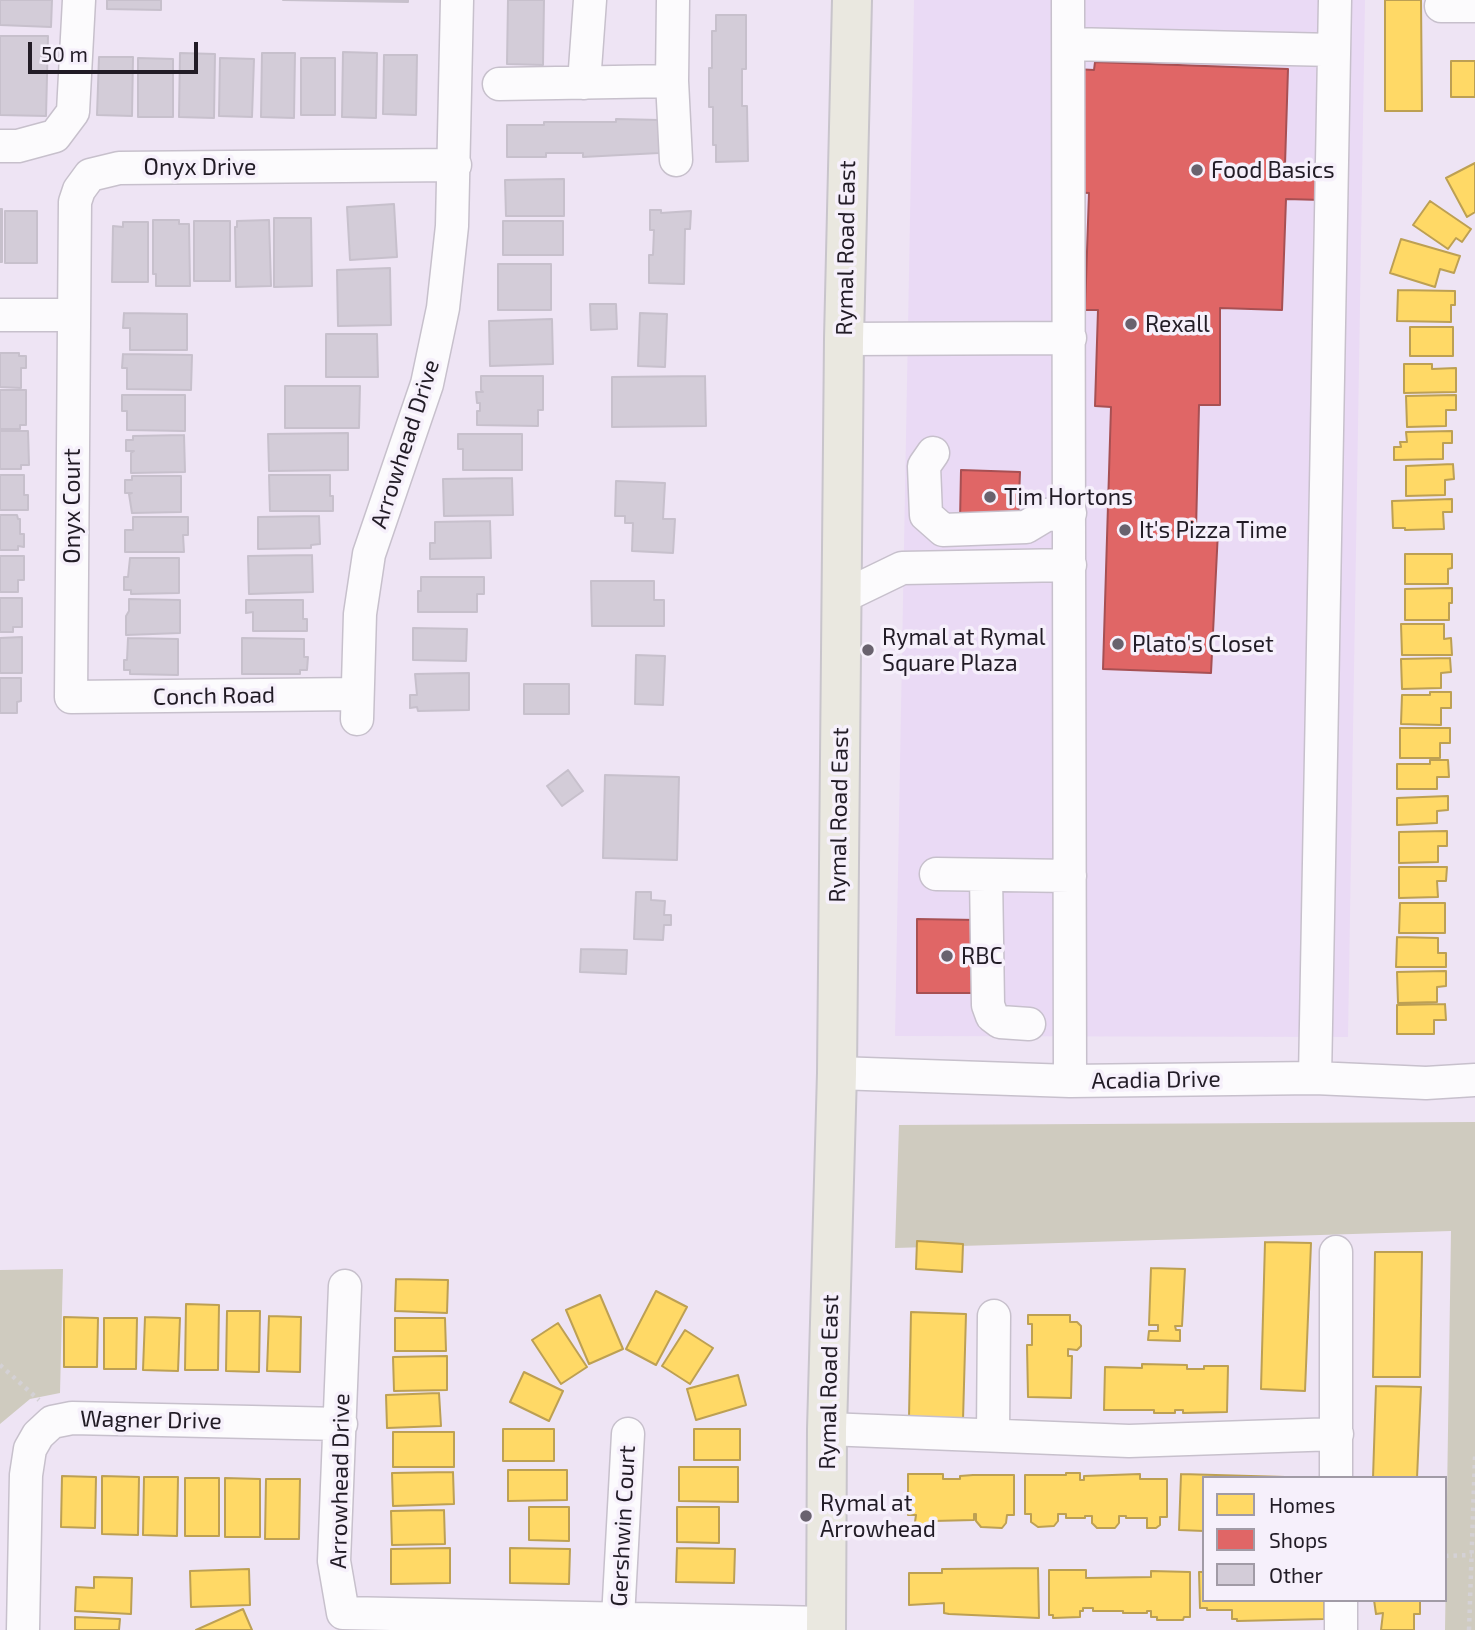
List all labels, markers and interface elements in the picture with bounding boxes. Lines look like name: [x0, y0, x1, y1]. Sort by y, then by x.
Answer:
scale bar: [32, 28, 201, 72]
text: 50 m: [41, 41, 88, 66]
street label: Onyx Drive: [144, 153, 256, 181]
place label: Food Basics: [1211, 156, 1335, 184]
street label: Rymal Road East: [831, 160, 861, 336]
marker: Food Basics: [1189, 162, 1205, 178]
place label: Rexall: [1145, 310, 1210, 338]
marker: Rexall: [1123, 316, 1139, 332]
street label: Arrowhead Drive: [365, 356, 445, 532]
street label: Onyx Court: [58, 448, 86, 564]
place label: Tim Hortons: [1004, 483, 1133, 511]
marker: Tim Hortons: [982, 489, 998, 505]
place label: It's Pizza Time: [1139, 516, 1287, 544]
marker: It's Pizza Time: [1117, 522, 1133, 538]
place label: Rymal at Rymal Square Plaza: [882, 623, 1046, 677]
place label: Plato's Closet: [1132, 630, 1274, 658]
marker: Plato's Closet: [1110, 636, 1126, 652]
marker: Rymal at Rymal Square Plaza: [860, 642, 876, 658]
street label: Conch Road: [153, 681, 275, 711]
street label: Rymal Road East: [824, 727, 854, 903]
place label: RBC: [961, 942, 1003, 970]
marker: RBC: [939, 948, 955, 964]
street label: Acadia Drive: [1091, 1065, 1221, 1095]
street label: Rymal Road East: [814, 1294, 844, 1470]
street label: Arrowhead Drive: [325, 1393, 355, 1569]
street label: Wagner Drive: [80, 1405, 222, 1435]
street label: Gershwin Court: [605, 1445, 641, 1607]
legend: [1202, 1476, 1447, 1602]
place label: Rymal at Arrowhead: [820, 1489, 936, 1543]
text: Homes: [1269, 1492, 1335, 1517]
marker: Rymal at Arrowhead: [798, 1508, 814, 1524]
text: Shops: [1269, 1527, 1328, 1552]
text: Other: [1269, 1562, 1323, 1587]

